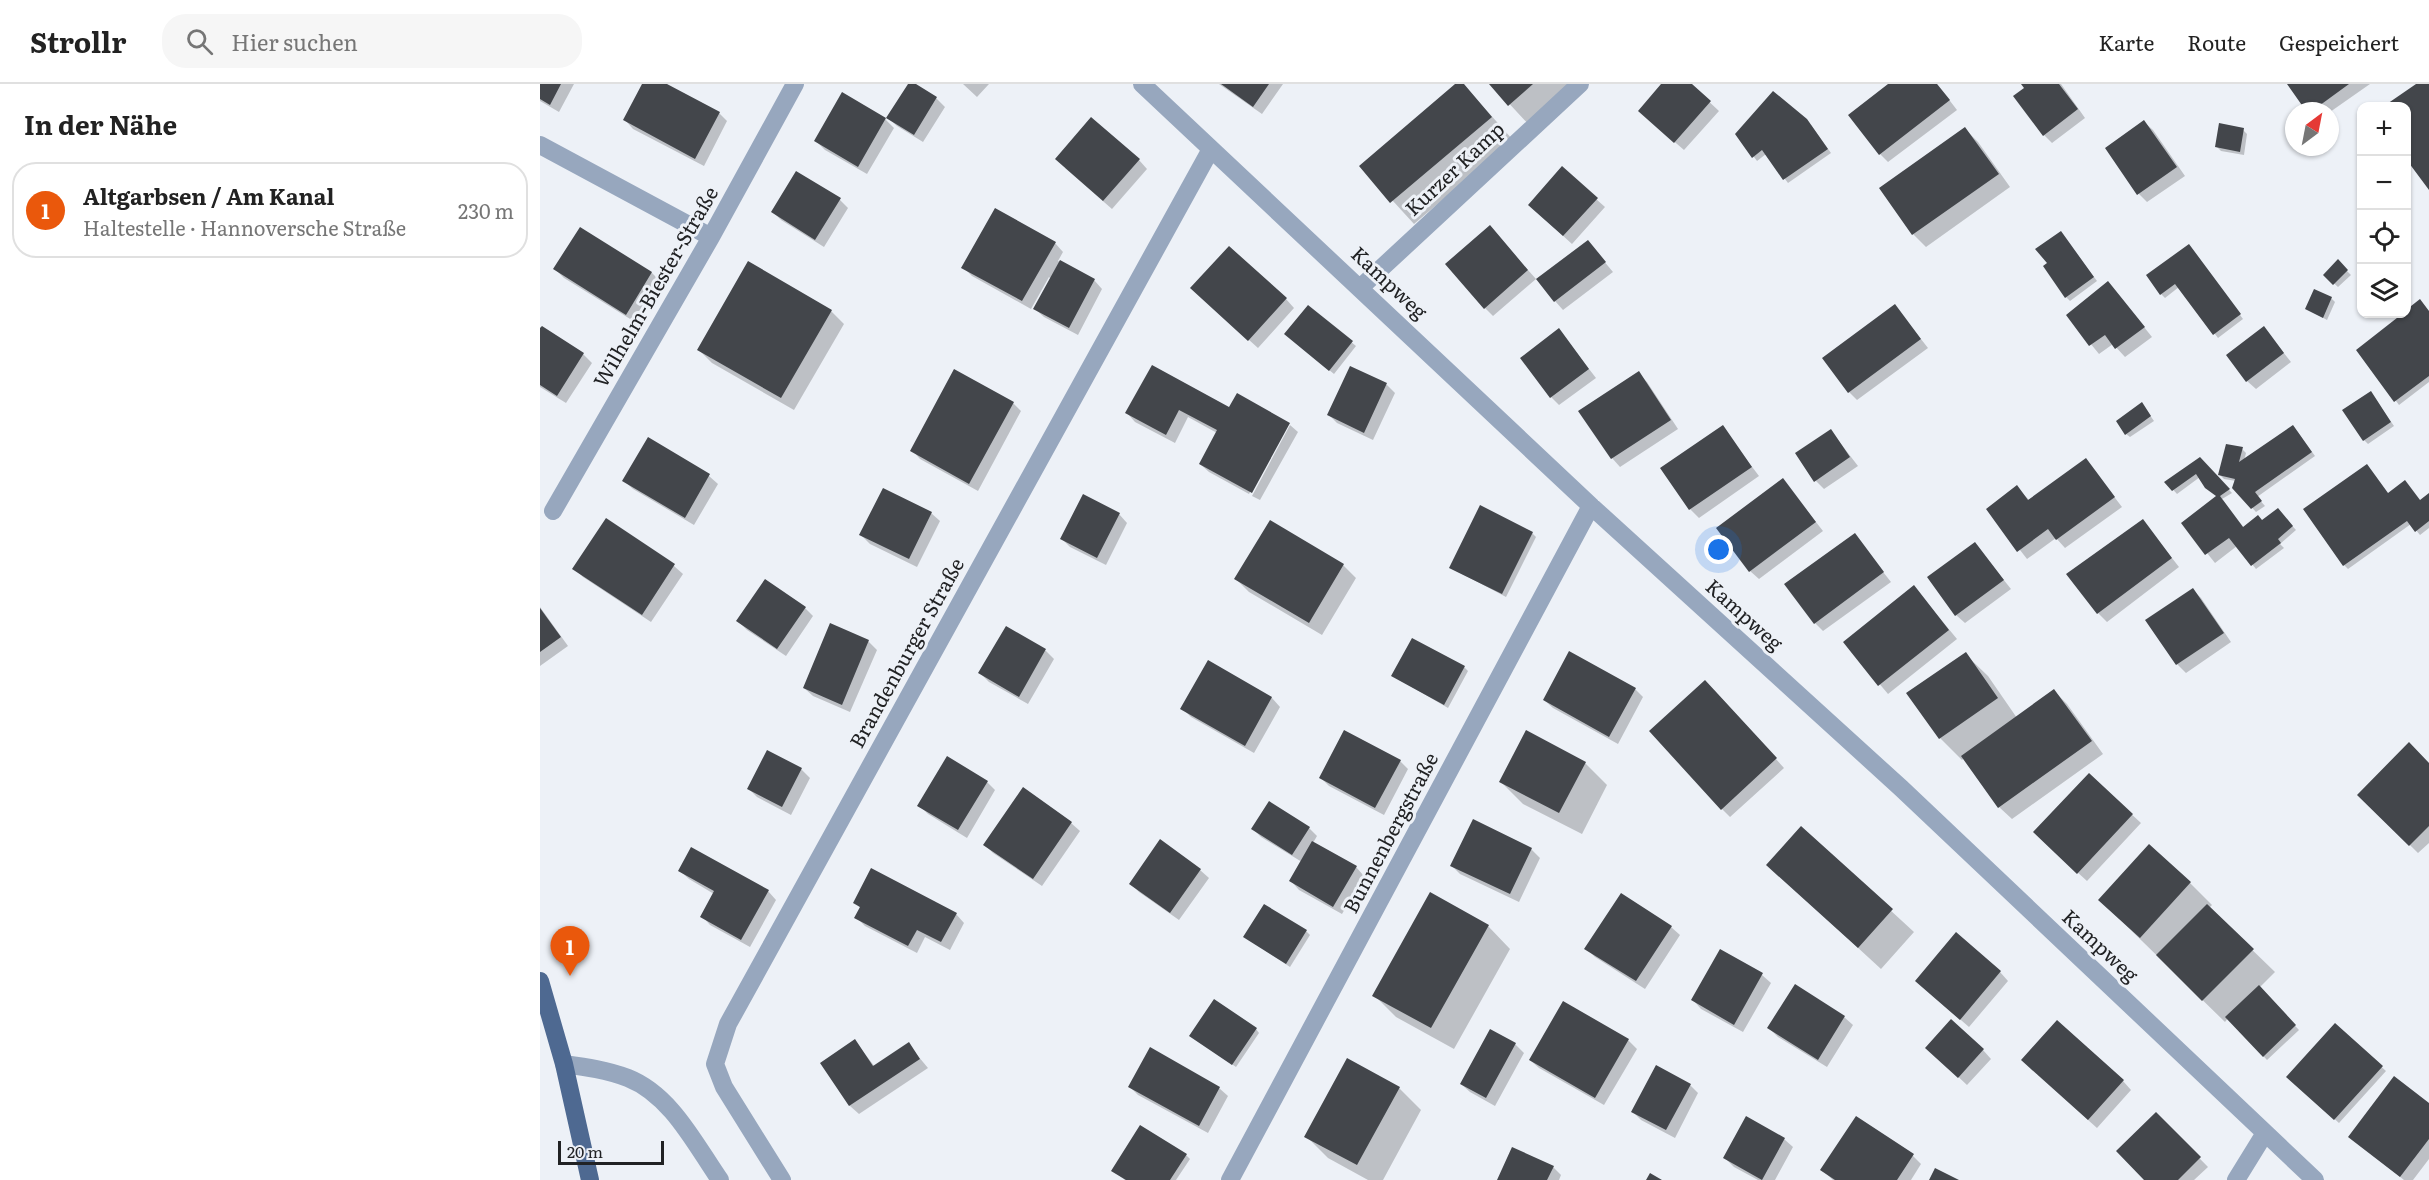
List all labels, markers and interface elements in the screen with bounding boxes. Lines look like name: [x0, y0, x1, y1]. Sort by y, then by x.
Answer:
search box: [162, 14, 582, 68]
text: Strollr: [30, 20, 126, 62]
icon: search: [183, 25, 216, 58]
text: Hier suchen: [231, 25, 358, 58]
text: Karte: [2098, 26, 2154, 57]
text: Route: [2187, 26, 2246, 57]
text: Gespeichert: [2279, 26, 2399, 57]
north arrow: [2285, 102, 2339, 156]
map controls: [2357, 102, 2411, 318]
button: +: [2357, 102, 2411, 156]
text: In der Nähe: [24, 104, 177, 143]
street label: Kurzer Kamp: [1397, 113, 1510, 222]
button: −: [2357, 156, 2411, 210]
text: Altgarbsen / Am Kanal: [83, 179, 334, 212]
street label: Wilhelm-Biester-Straße: [584, 180, 724, 392]
text: 1: [41, 195, 50, 225]
text: 230 m: [458, 195, 514, 225]
button: locate: [2357, 210, 2411, 264]
text: Haltestelle · Hannoversche Straße: [83, 212, 406, 242]
street label: Kampweg: [1345, 238, 1436, 326]
button: layers: [2357, 264, 2411, 318]
your location: [1704, 535, 1733, 564]
street label: Brandenburger Straße: [840, 551, 970, 753]
street label: Kampweg: [1700, 571, 1791, 657]
street label: Bunnenbergstraße: [1334, 746, 1444, 918]
street label: Kampweg: [2056, 901, 2147, 989]
pin: 1: [550, 926, 590, 976]
scale bar: [558, 1138, 664, 1166]
text: 20 m: [567, 1139, 603, 1163]

